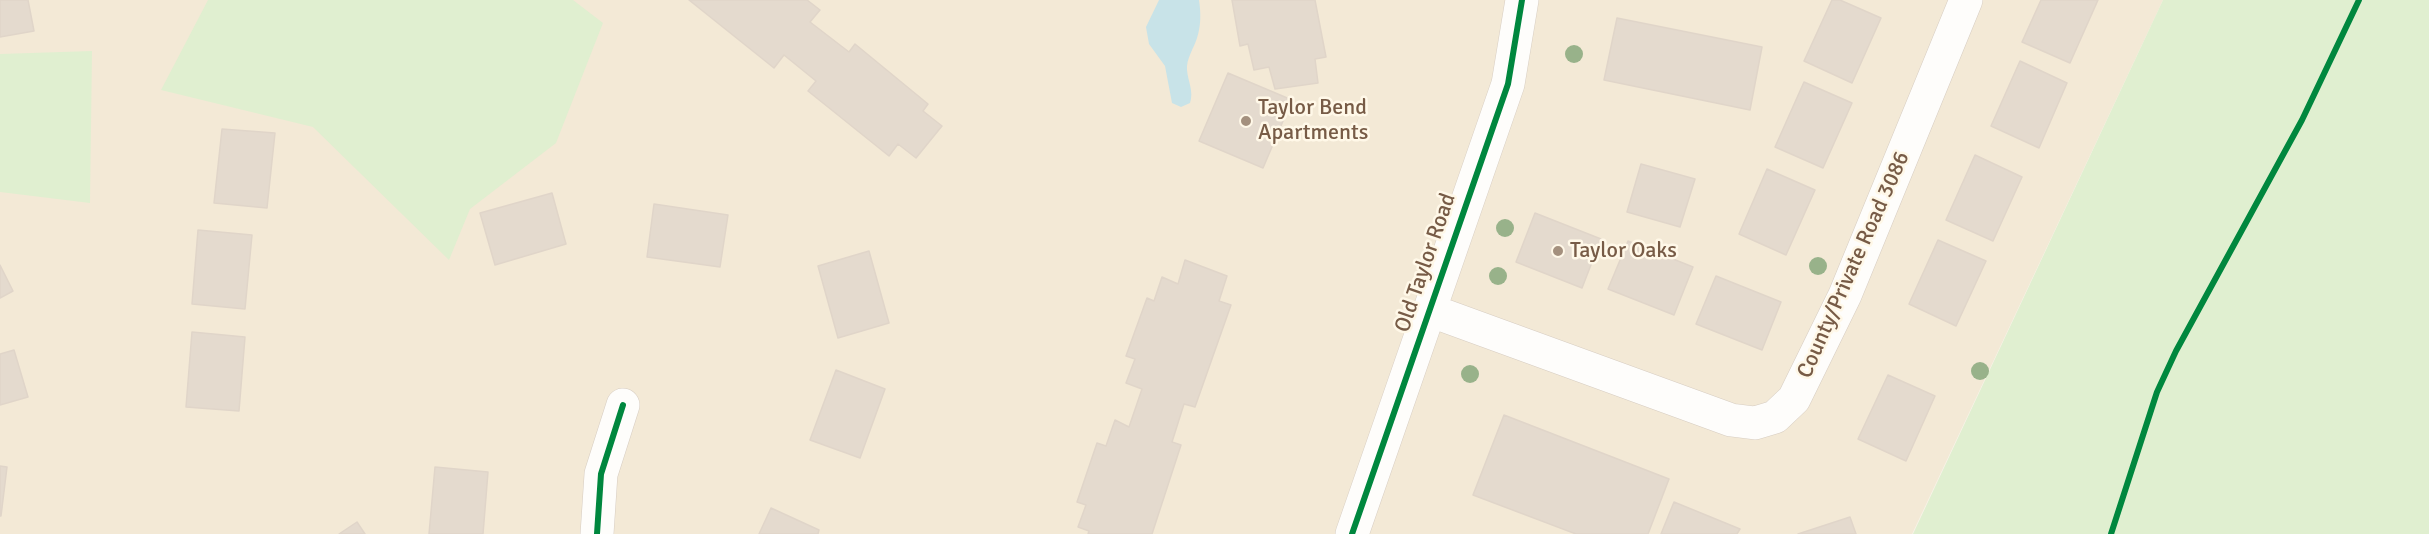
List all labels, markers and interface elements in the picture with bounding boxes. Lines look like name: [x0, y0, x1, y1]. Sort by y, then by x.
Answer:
place label: Taylor Bend Apartments: [1258, 95, 1368, 146]
marker: Taylor Bend Apartments: [1239, 114, 1253, 128]
street label: County/Private Road 3086: [1792, 148, 1916, 382]
street label: Old Taylor Road: [1390, 190, 1462, 336]
place label: Taylor Oaks: [1570, 238, 1677, 264]
marker: Taylor Oaks: [1551, 244, 1565, 258]

